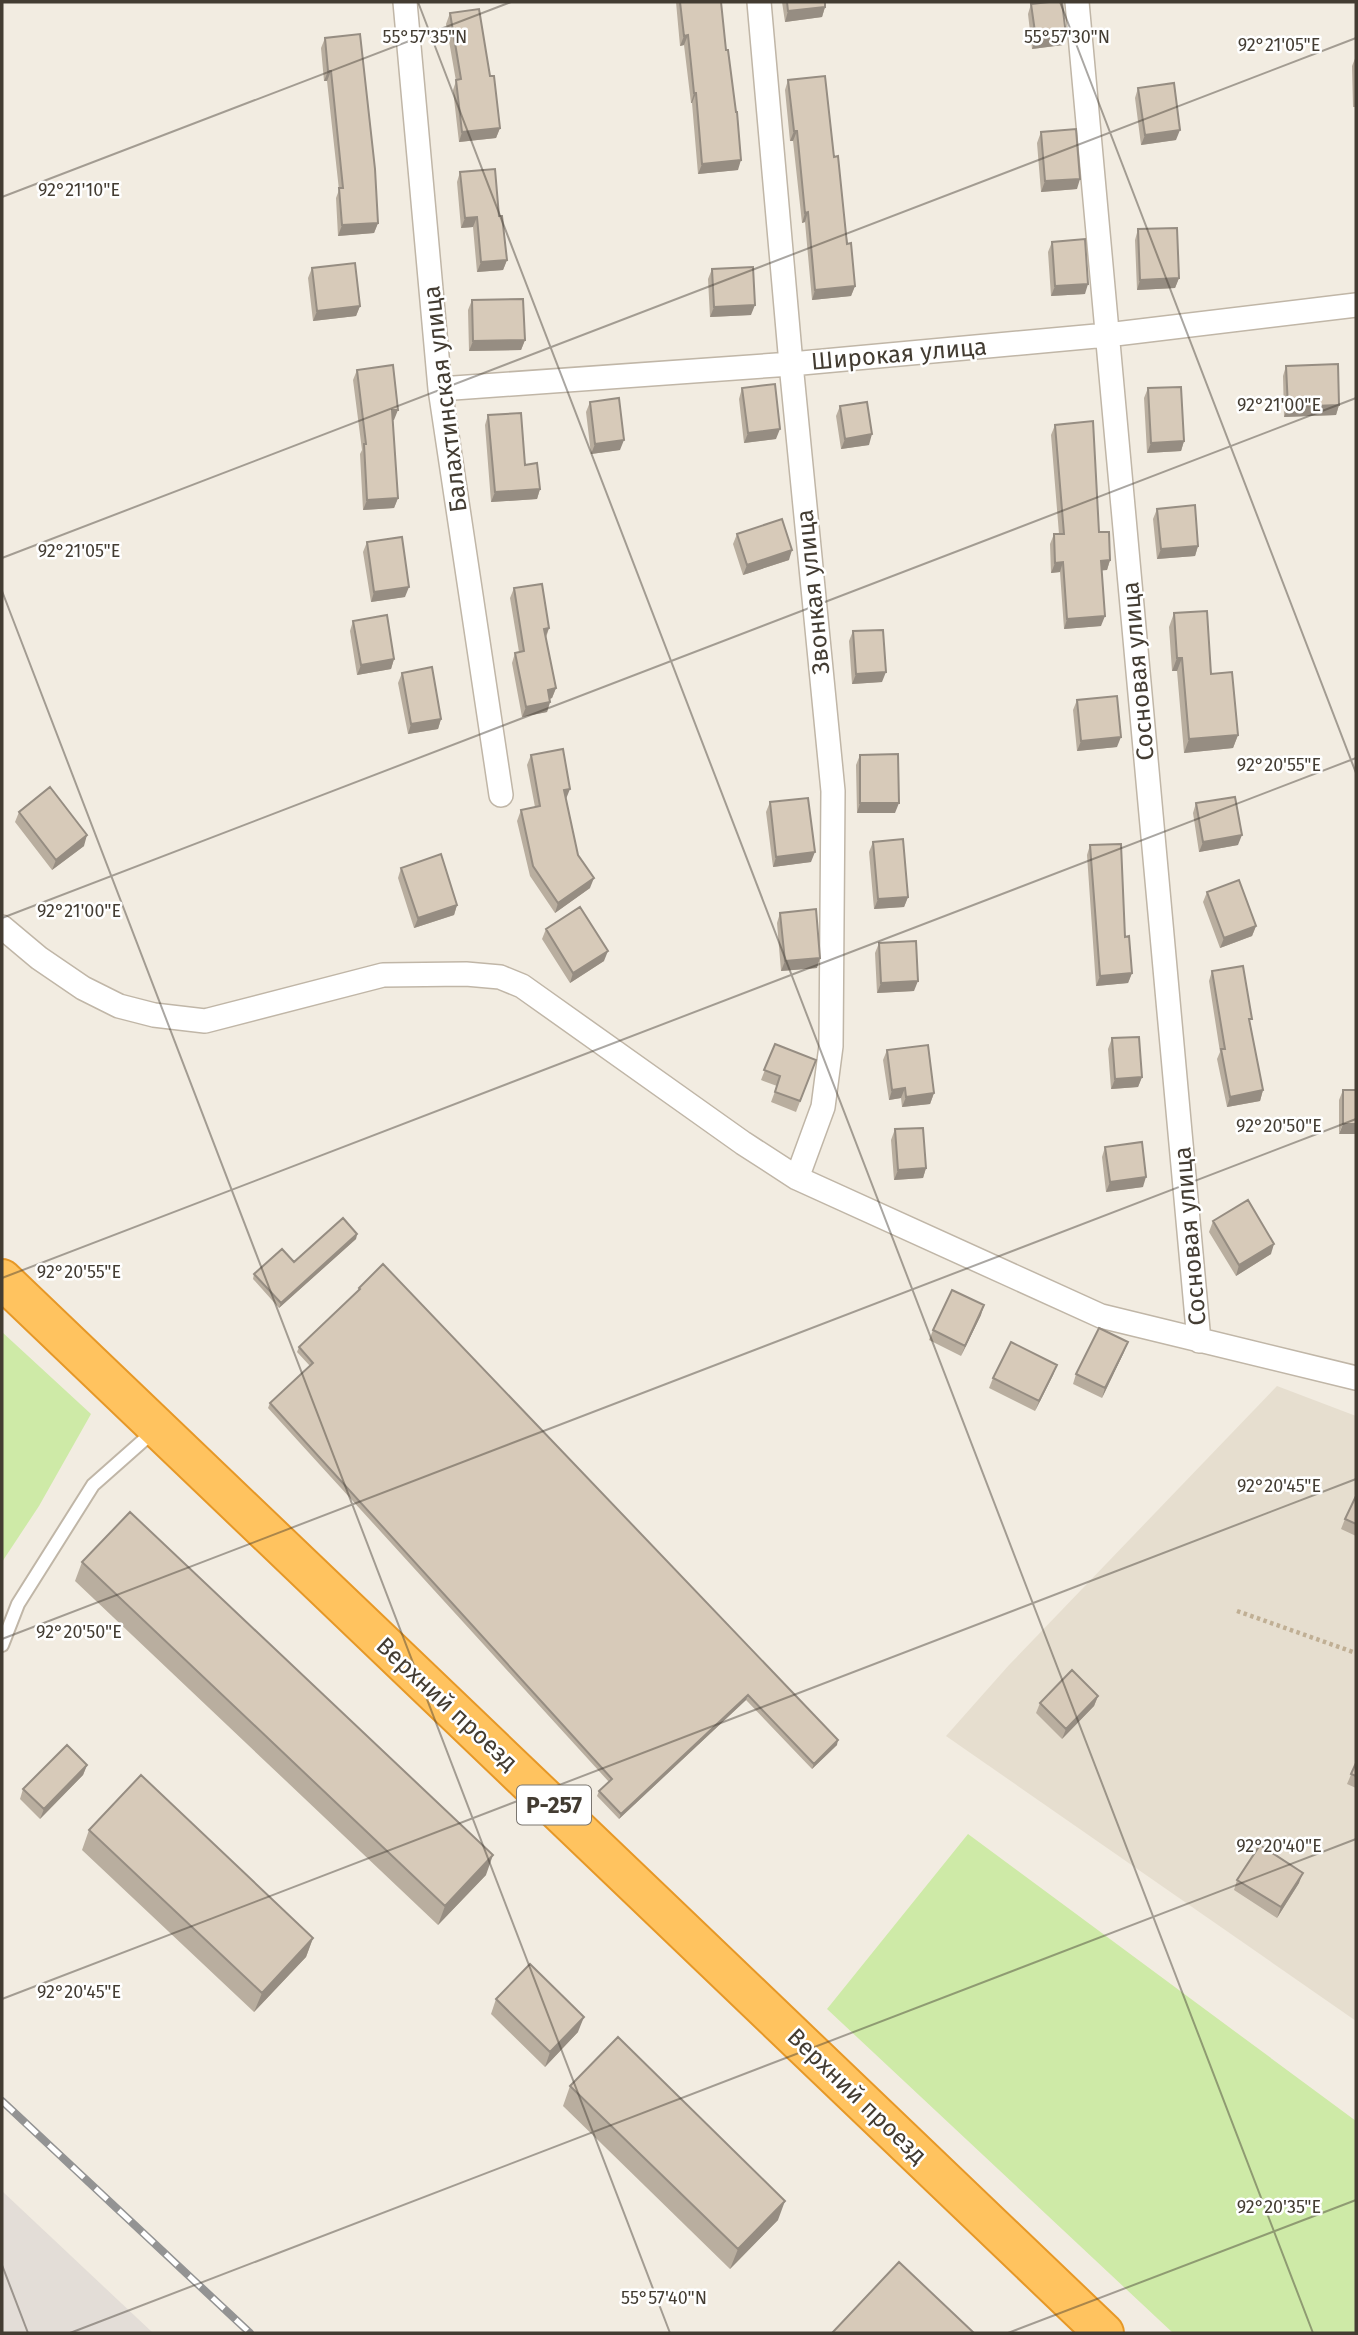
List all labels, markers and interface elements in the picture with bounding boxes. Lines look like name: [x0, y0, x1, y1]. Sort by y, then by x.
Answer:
text: 55°57'35"N: [383, 26, 467, 48]
text: 55°57'30"N: [1024, 26, 1110, 48]
text: 92°21'05"E: [1238, 34, 1320, 56]
text: 92°21'10"E: [38, 179, 120, 201]
street label: Балахтинская улица: [417, 284, 473, 514]
street label: Широкая улица: [810, 332, 988, 376]
text: 92°21'00"E: [1237, 394, 1321, 416]
street label: Звонкая улица: [790, 508, 836, 676]
text: 92°21'05"E: [38, 540, 120, 562]
street label: Сосновая улица: [1116, 580, 1160, 762]
text: 92°20'55"E: [1237, 754, 1321, 776]
text: 92°21'00"E: [37, 900, 121, 922]
text: 92°20'50"E: [1236, 1115, 1322, 1137]
street label: Сосновая улица: [1168, 1145, 1212, 1327]
text: 92°20'55"E: [37, 1261, 121, 1283]
text: 92°20'45"E: [1237, 1475, 1321, 1497]
text: 92°20'50"E: [36, 1621, 122, 1643]
street label: Верхний проезд: [371, 1631, 523, 1777]
road number: Р-257: [517, 1786, 591, 1824]
text: 92°20'40"E: [1236, 1835, 1322, 1857]
text: 92°20'45"E: [37, 1981, 121, 2003]
street label: Верхний проезд: [782, 2022, 932, 2170]
text: 92°20'35"E: [1237, 2196, 1321, 2218]
text: 55°57'40"N: [621, 2287, 707, 2309]

